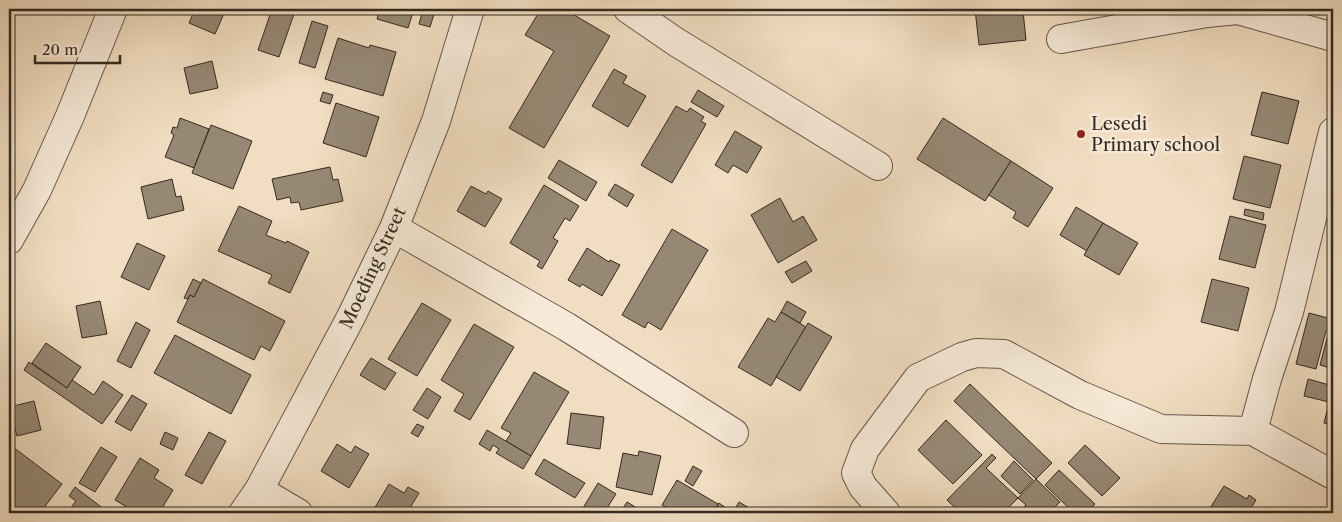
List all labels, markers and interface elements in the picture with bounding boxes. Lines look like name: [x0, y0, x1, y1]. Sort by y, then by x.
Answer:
scale bar: [35, 32, 120, 64]
text: 20 m: [42, 40, 78, 59]
place label: Lesedi Primary school: [1091, 113, 1220, 156]
marker: Lesedi Primary school: [1075, 128, 1087, 140]
street label: Moeding Street: [335, 203, 411, 332]

